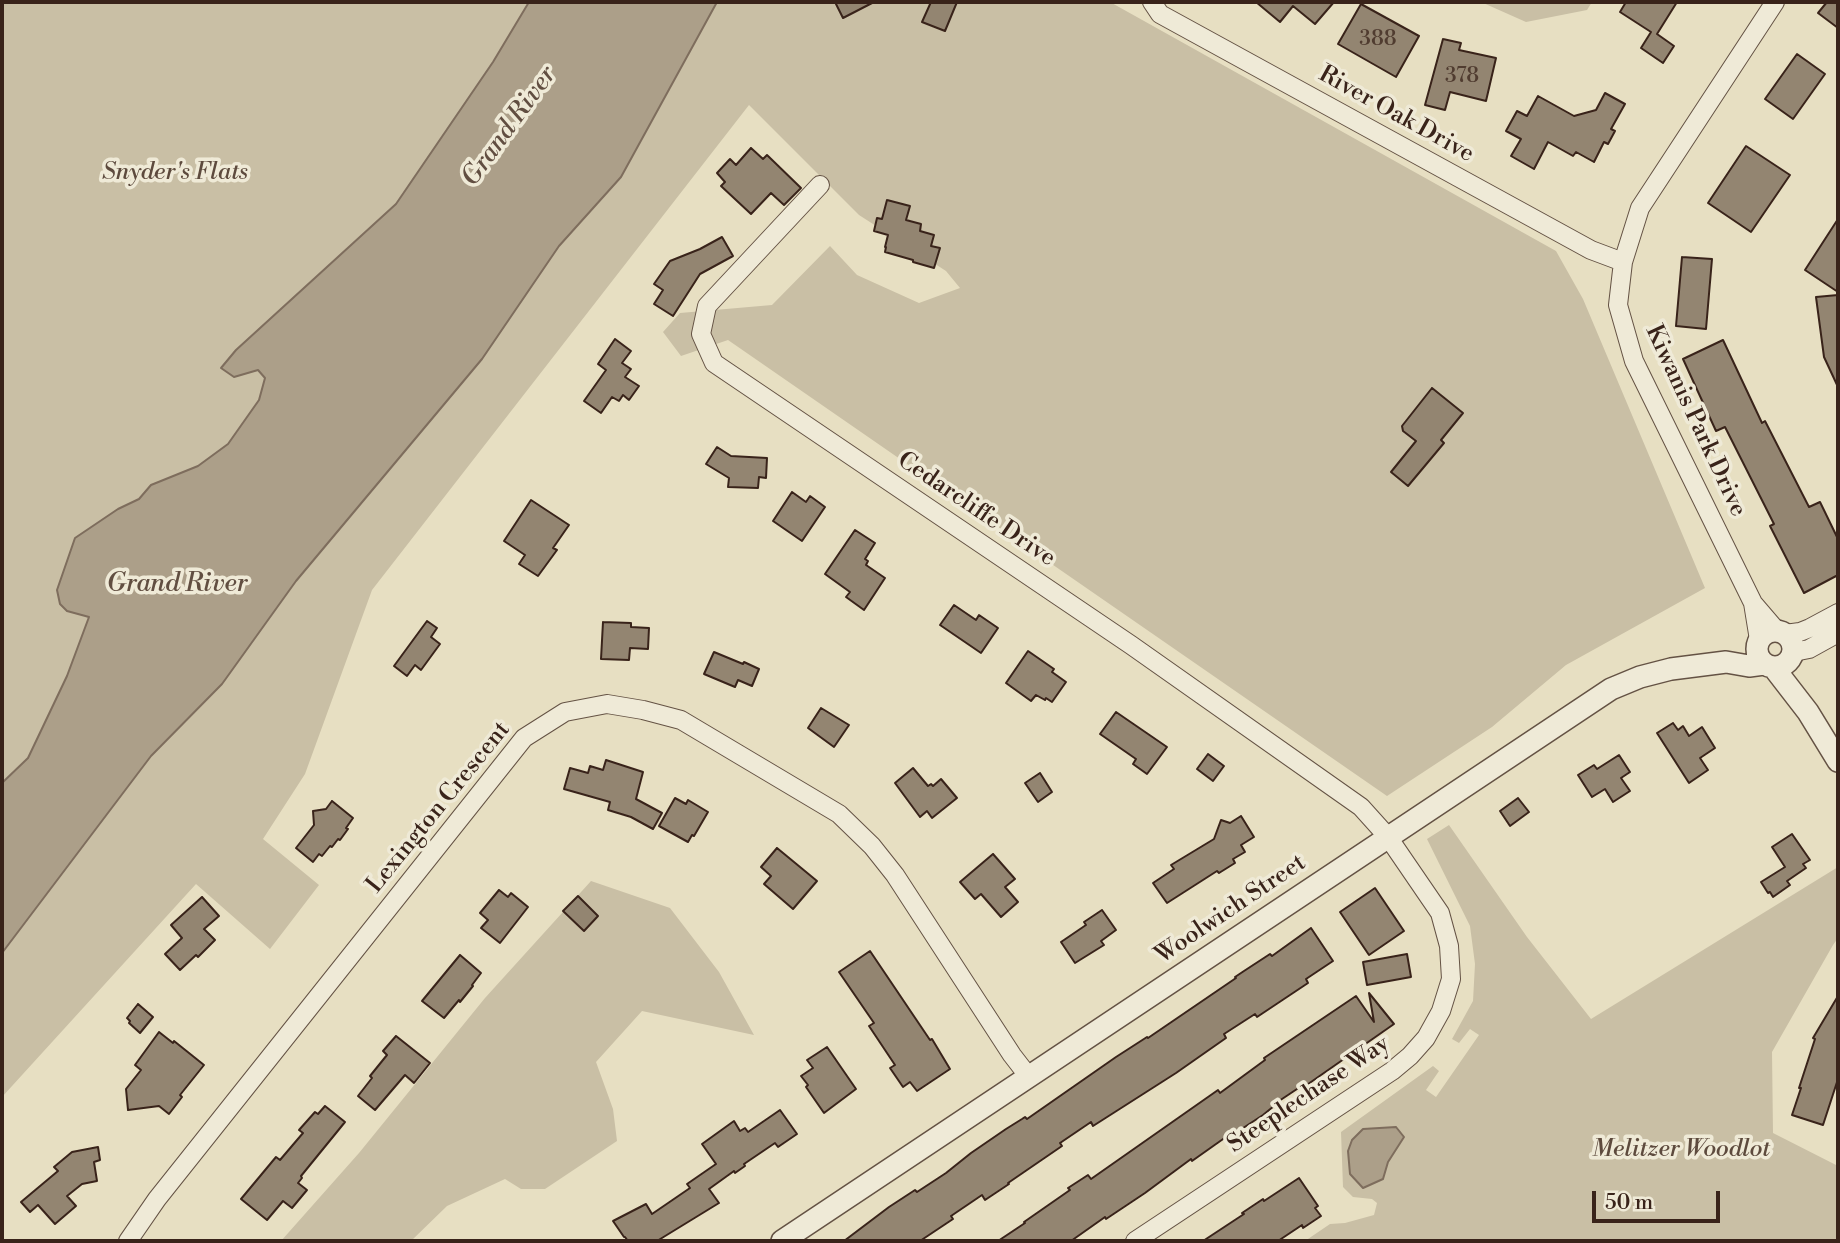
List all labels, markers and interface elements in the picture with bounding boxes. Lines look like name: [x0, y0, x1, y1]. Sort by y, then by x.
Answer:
house number: 388: [1359, 27, 1397, 53]
street label: River Oak Drive: [1313, 60, 1479, 170]
water label: Grand River: [456, 61, 564, 193]
house number: 378: [1445, 64, 1479, 90]
park label: Snyder's Flats: [102, 159, 248, 187]
street label: Kiwanis Park Drive: [1638, 321, 1752, 521]
street label: Cedarcliffe Drive: [891, 446, 1061, 574]
water label: Grand River: [106, 569, 248, 601]
street label: Lexington Crescent: [361, 717, 517, 899]
street label: Woolwich Street: [1150, 849, 1312, 971]
street label: Steeplechase Way: [1223, 1030, 1395, 1160]
park label: Melitzer Woodlot: [1592, 1136, 1770, 1164]
scale bar: [1595, 1176, 1723, 1220]
text: 50 m: [1605, 1190, 1653, 1216]

